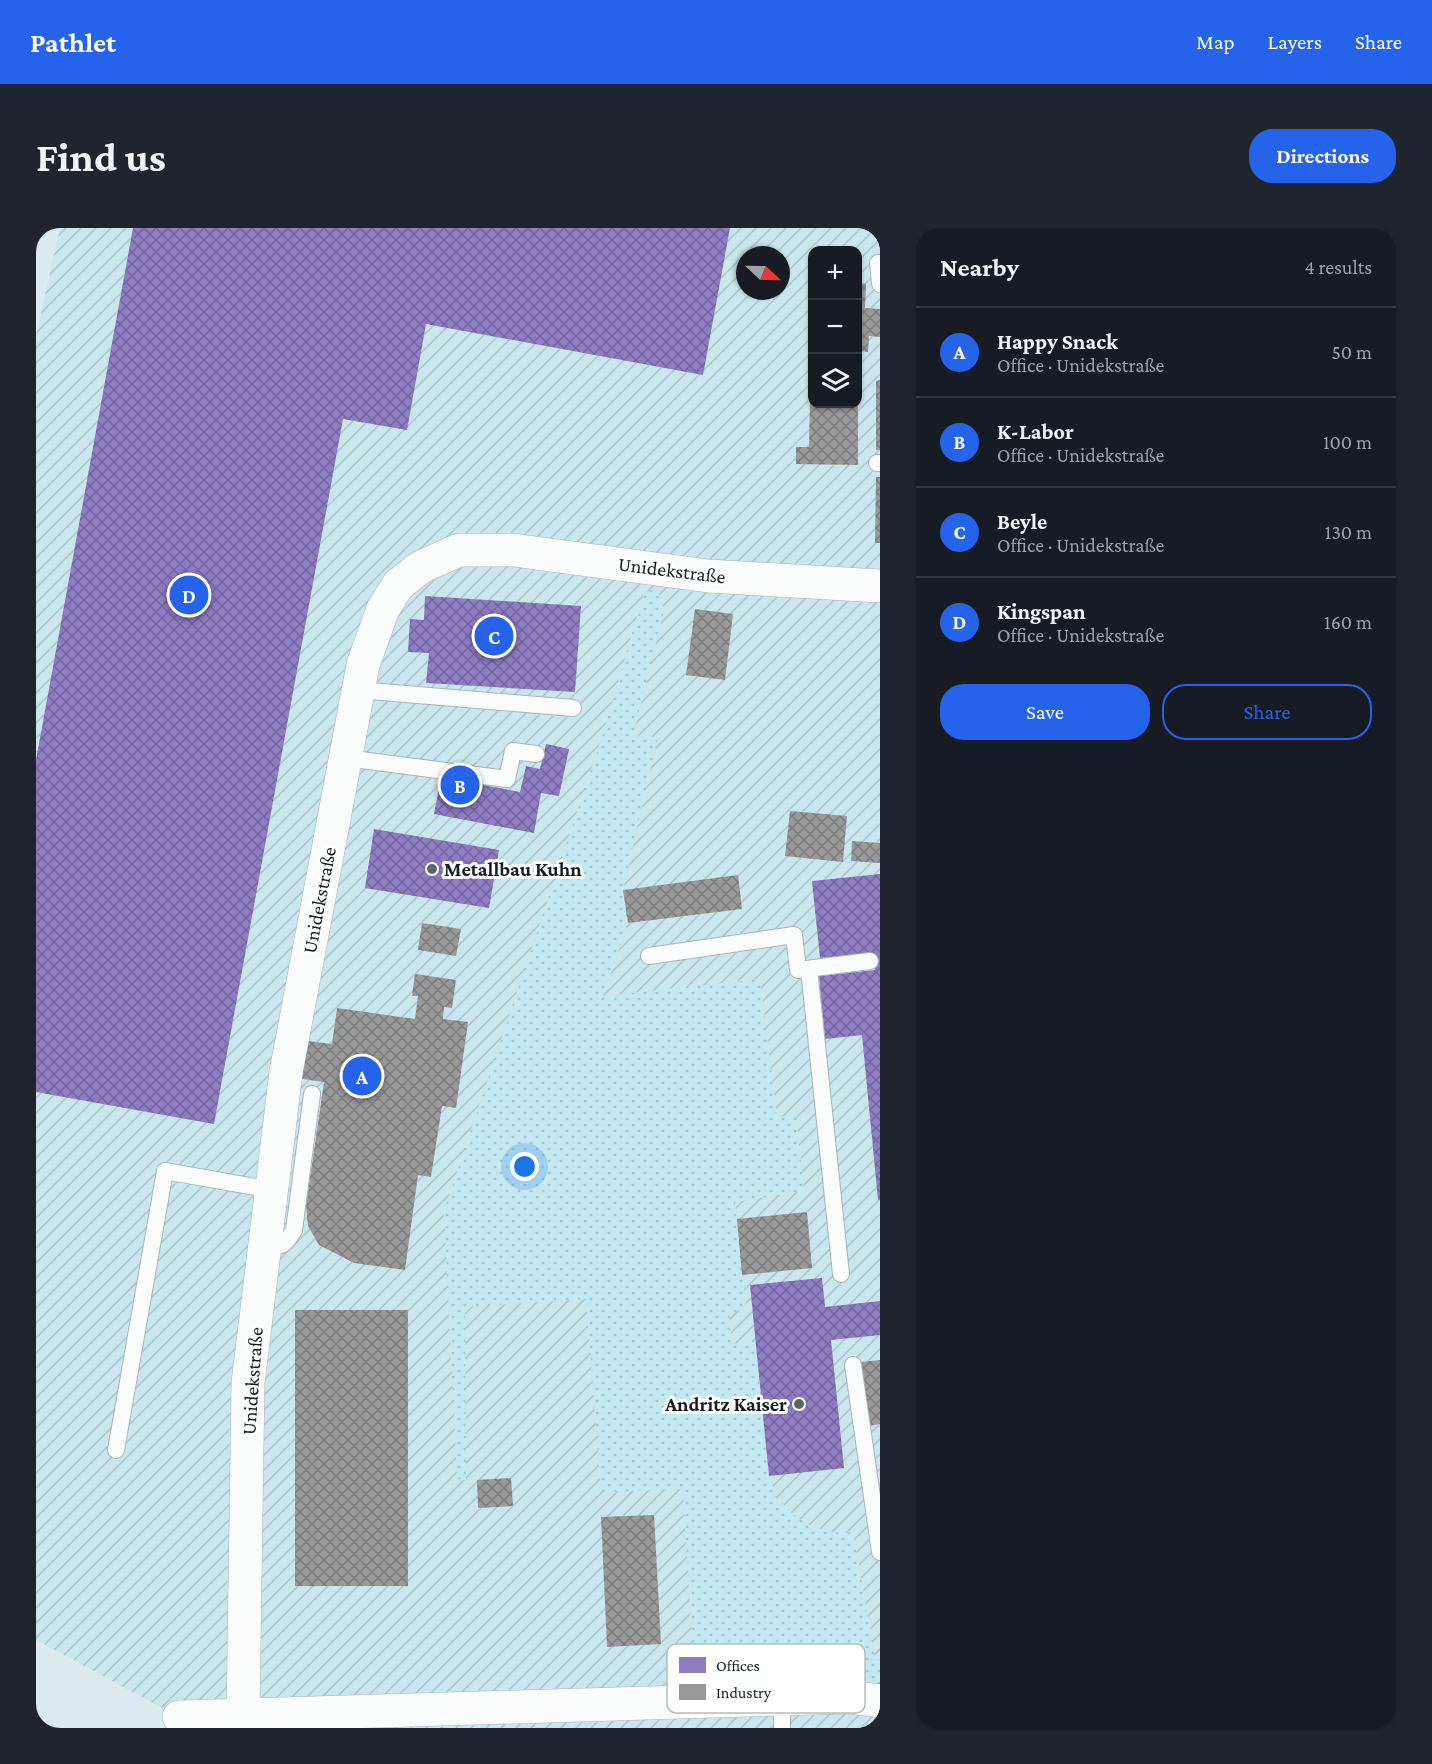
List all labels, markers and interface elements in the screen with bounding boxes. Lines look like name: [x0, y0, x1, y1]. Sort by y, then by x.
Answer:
text: Pathlet: [30, 27, 116, 58]
text: Map: [1196, 30, 1235, 54]
text: Layers: [1268, 30, 1322, 54]
text: Share: [1355, 30, 1402, 54]
button: Directions: [1249, 129, 1396, 183]
text: Find us: [36, 133, 166, 180]
north arrow: [736, 246, 790, 300]
map controls: [808, 246, 862, 408]
button: +: [808, 246, 862, 300]
text: Nearby: [940, 253, 1019, 282]
text: 4 results: [1305, 256, 1372, 278]
button: −: [808, 300, 862, 354]
text: Happy Snack: [997, 329, 1118, 354]
text: A: [954, 341, 965, 363]
text: 50 m: [1331, 341, 1372, 363]
button: layers: [808, 354, 862, 408]
text: Office · Unidekstraße: [997, 354, 1164, 376]
text: K-Labor: [997, 419, 1074, 444]
text: B: [954, 431, 965, 453]
text: 100 m: [1323, 431, 1372, 453]
text: Office · Unidekstraße: [997, 444, 1164, 466]
text: Beyle: [997, 509, 1047, 534]
text: C: [953, 521, 966, 543]
text: 130 m: [1325, 521, 1372, 543]
text: Office · Unidekstraße: [997, 534, 1164, 556]
street label: Unidekstraße: [617, 552, 727, 588]
pin: D: [170, 572, 208, 617]
text: Kingspan: [997, 599, 1086, 624]
text: D: [953, 611, 966, 633]
text: 160 m: [1324, 611, 1372, 633]
pin: C: [474, 614, 514, 658]
text: Office · Unidekstraße: [997, 624, 1164, 646]
button: Save: [940, 684, 1150, 740]
button: Share: [1162, 684, 1372, 740]
pin: B: [440, 762, 480, 808]
street label: Unidekstraße: [298, 845, 340, 955]
place label: Metallbau Kuhn: [444, 858, 582, 880]
marker: Metallbau Kuhn: [425, 862, 439, 876]
pin: A: [342, 1054, 382, 1098]
your location: [510, 1152, 539, 1181]
street label: Unidekstraße: [237, 1326, 267, 1436]
place label: Andritz Kaiser: [664, 1393, 787, 1415]
marker: Andritz Kaiser: [792, 1397, 806, 1411]
legend: [667, 1644, 865, 1713]
text: Offices: [716, 1657, 760, 1674]
text: Industry: [716, 1684, 772, 1702]

